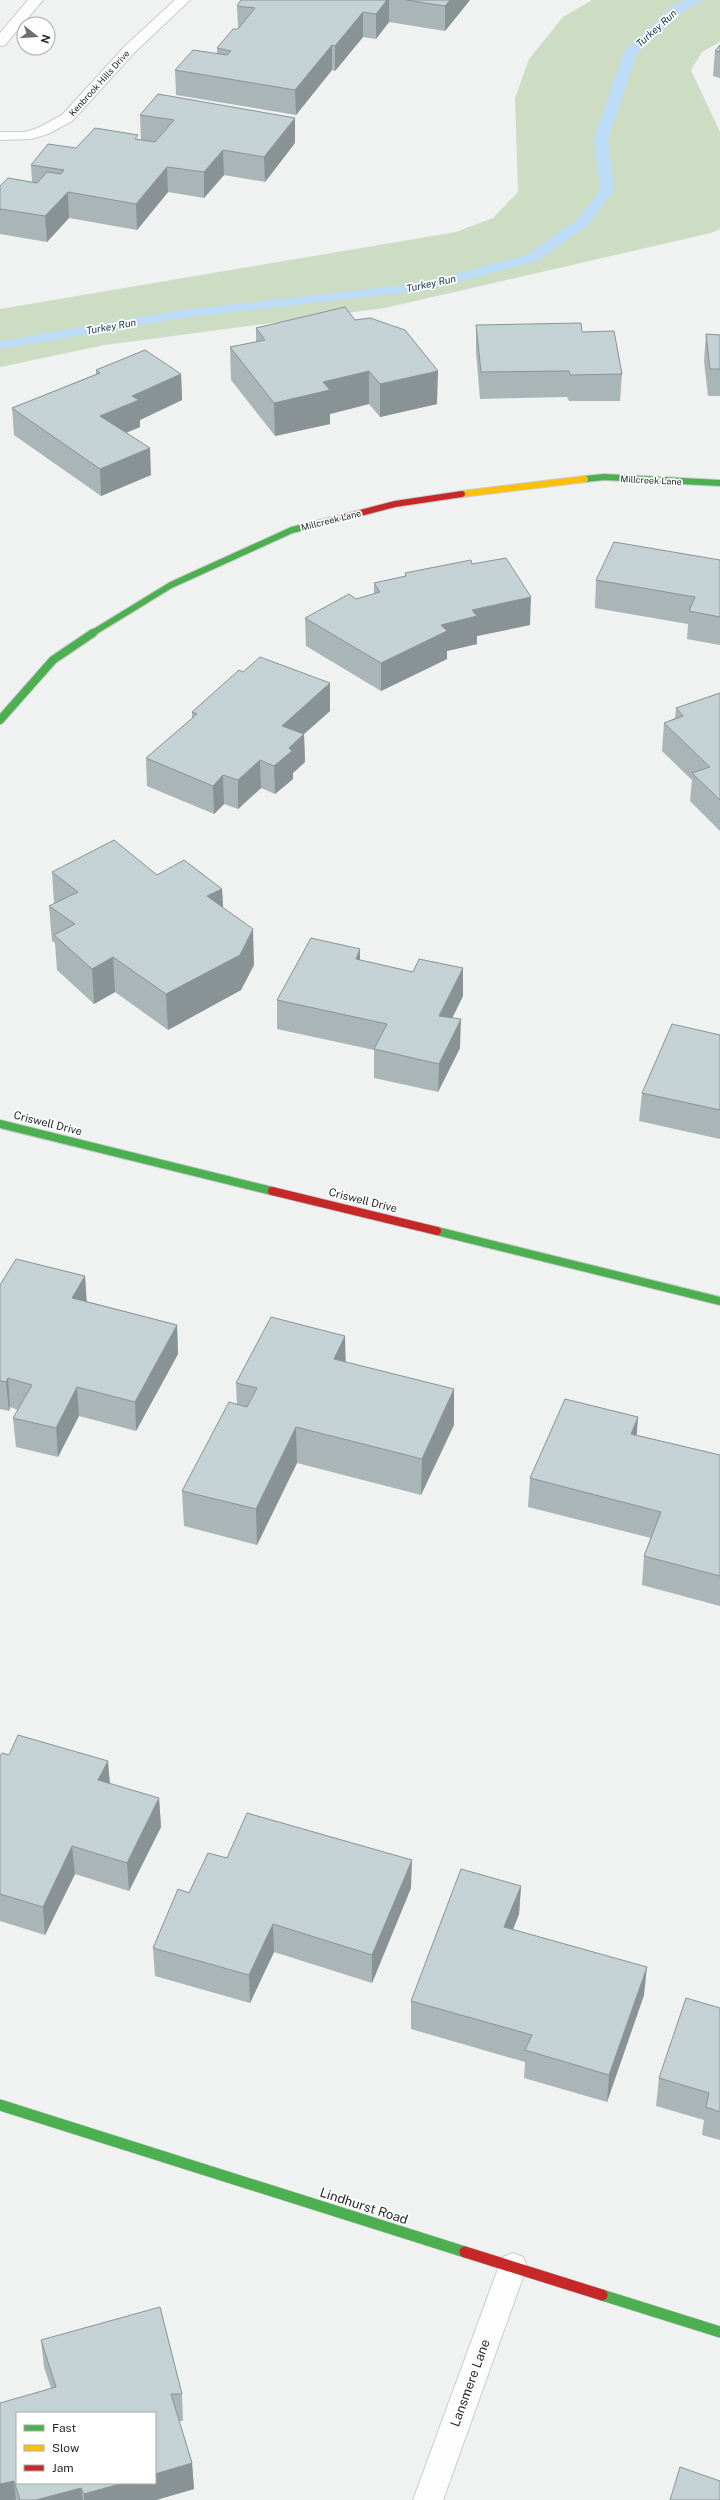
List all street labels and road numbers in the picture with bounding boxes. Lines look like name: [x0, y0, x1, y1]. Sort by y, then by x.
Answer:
street label: Kenbrook Hills Drive: [66, 48, 132, 118]
street label: Millcreek Lane: [620, 473, 682, 487]
street label: Millcreek Lane: [300, 507, 362, 533]
street label: Criswell Drive: [12, 1109, 84, 1137]
street label: Criswell Drive: [327, 1186, 399, 1214]
street label: Lindhurst Road: [318, 2185, 410, 2227]
street label: Lansmere Lane: [447, 2337, 493, 2429]

